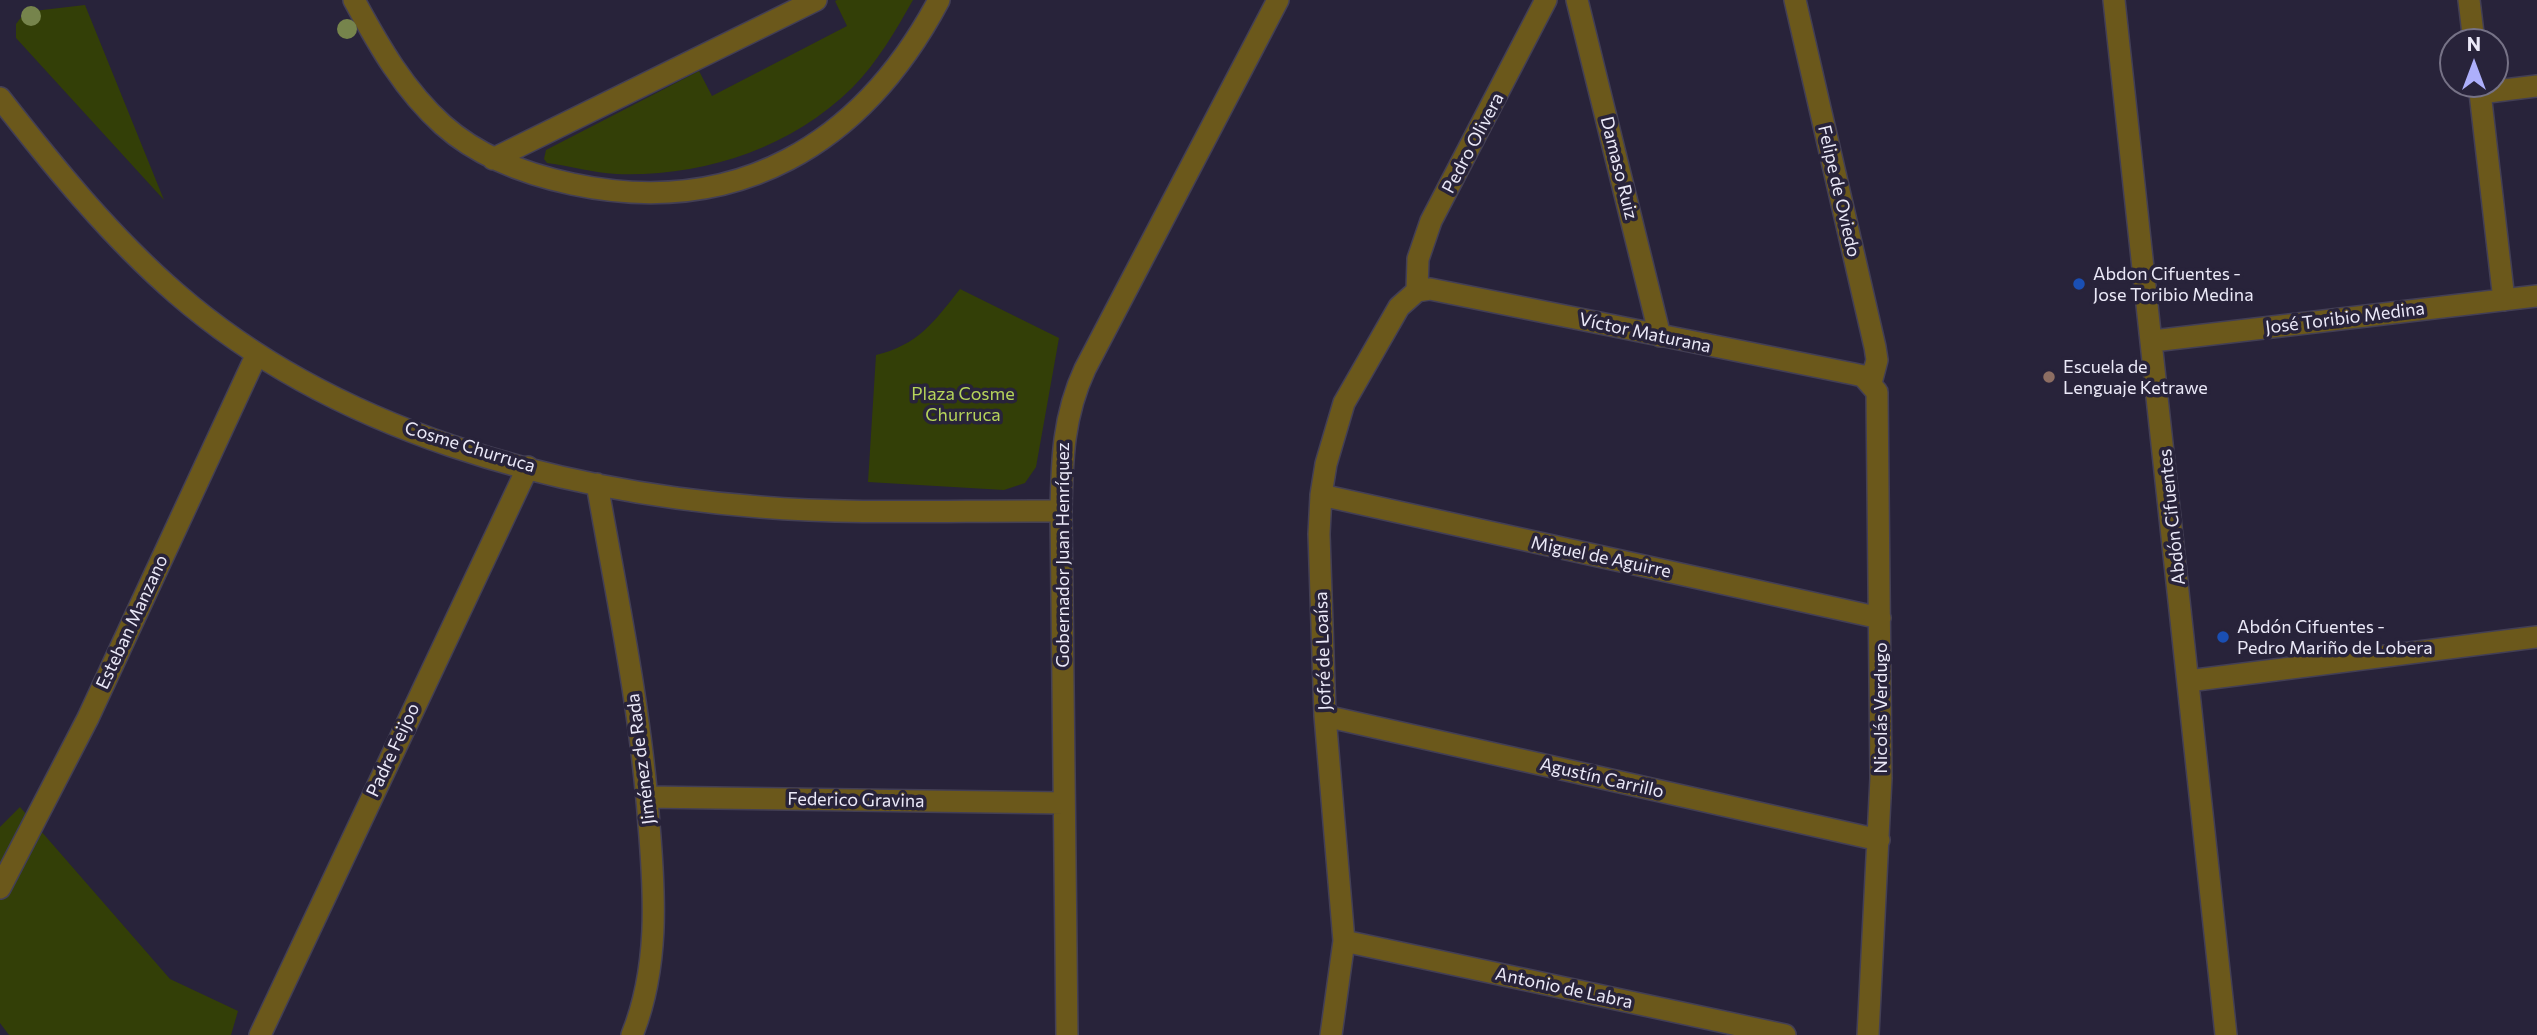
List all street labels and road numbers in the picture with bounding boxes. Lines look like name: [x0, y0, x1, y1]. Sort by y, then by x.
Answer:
street label: Pedro Olivera: [1437, 89, 1509, 197]
street label: Damaso Ruiz: [1596, 114, 1642, 222]
street label: Felipe de Oviedo: [1813, 123, 1865, 259]
street label: José Toribio Medina: [2264, 297, 2426, 339]
street label: Víctor Maturana: [1577, 308, 1713, 358]
street label: Cosme Churruca: [402, 417, 538, 477]
street label: Gobernador Juan Henríquez: [1052, 442, 1074, 668]
street label: Abdón Cifuentes: [2154, 448, 2190, 586]
street label: Miguel de Aguirre: [1529, 532, 1673, 582]
street label: Esteban Manzano: [91, 551, 173, 693]
street label: Jofré de Loaísa: [1310, 591, 1336, 711]
street label: Nicolás Verdugo: [1870, 642, 1892, 774]
street label: Jiménez de Rada: [622, 692, 660, 826]
street label: Padre Feijoo: [362, 700, 424, 800]
street label: Agustín Carrillo: [1538, 753, 1666, 803]
street label: Federico Gravina: [787, 788, 925, 812]
street label: Antonio de Labra: [1493, 963, 1635, 1013]

